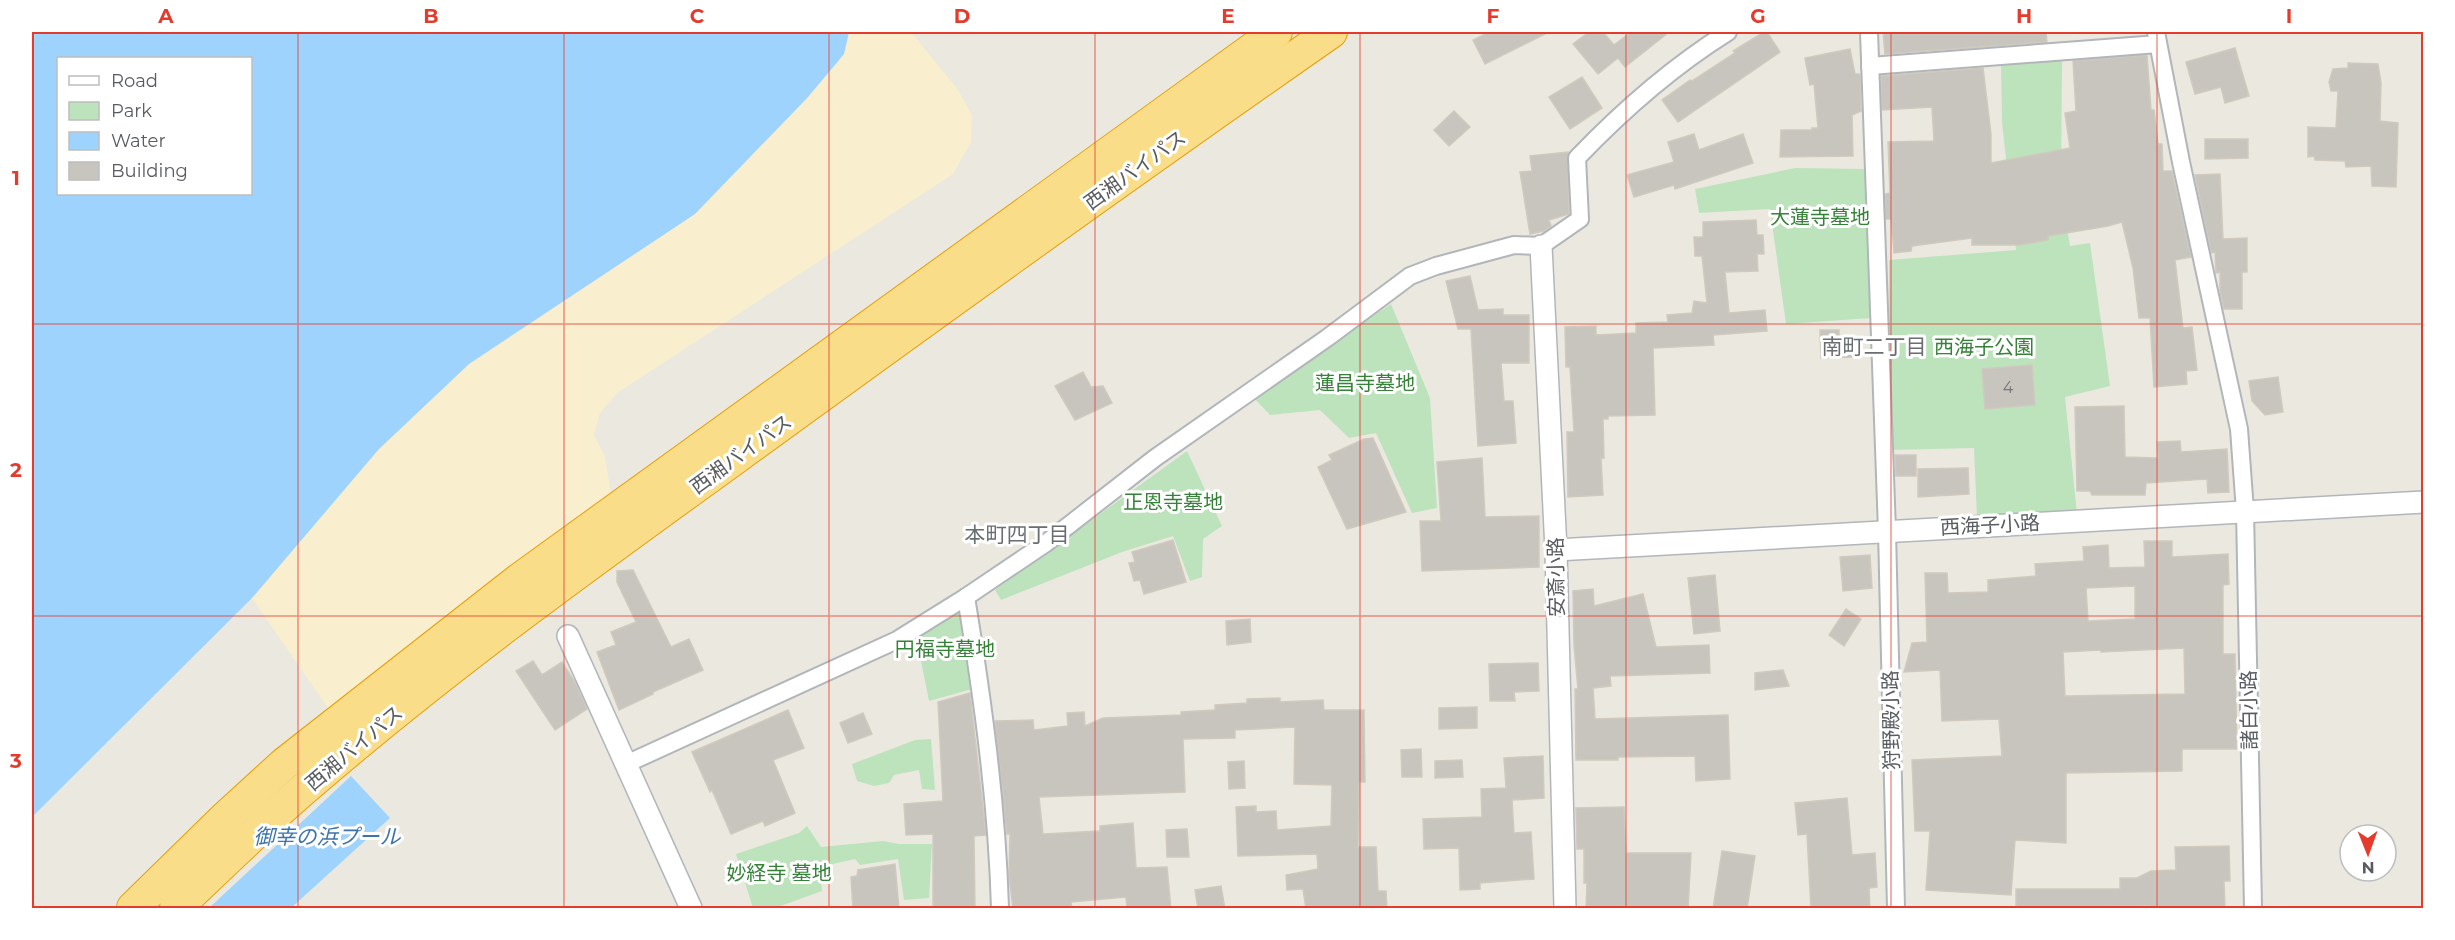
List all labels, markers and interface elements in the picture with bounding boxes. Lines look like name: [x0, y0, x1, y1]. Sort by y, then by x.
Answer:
text: A: [157, 4, 174, 28]
text: B: [423, 4, 439, 28]
text: C: [690, 4, 705, 28]
text: D: [954, 4, 970, 28]
text: E: [1221, 4, 1235, 28]
text: F: [1487, 4, 1500, 28]
text: G: [1750, 4, 1766, 28]
text: H: [2016, 4, 2032, 28]
text: I: [2286, 4, 2292, 28]
legend: [57, 57, 252, 195]
text: Road: [111, 70, 158, 92]
text: Park: [111, 100, 152, 122]
street label: 西湘バイパス: [1080, 125, 1190, 215]
text: Water: [111, 130, 166, 152]
text: Building: [111, 160, 188, 182]
text: 1: [12, 166, 20, 190]
park label: 大蓮寺墓地: [1770, 205, 1870, 229]
district label: 南町二丁目: [1822, 334, 1927, 359]
park label: 西海子公園: [1934, 335, 2034, 359]
park label: 蓮昌寺墓地: [1315, 371, 1415, 395]
house number: 4: [2003, 378, 2014, 397]
street label: 西湘バイパス: [686, 409, 796, 499]
text: 2: [10, 458, 22, 482]
park label: 正恩寺墓地: [1123, 490, 1223, 514]
street label: 西海子小路: [1939, 510, 2041, 540]
district label: 本町四丁目: [965, 522, 1070, 547]
street label: 安斎小路: [1543, 537, 1569, 617]
park label: 円福寺墓地: [895, 637, 995, 661]
street label: 狩野殿小路: [1878, 670, 1904, 770]
street label: 諸白小路: [2236, 670, 2262, 750]
street label: 西湘バイパス: [300, 700, 408, 796]
text: 3: [9, 749, 22, 773]
north arrow: [2338, 823, 2398, 883]
water label: 御幸の浜プール: [254, 824, 401, 849]
text: N: [2362, 858, 2375, 877]
park label: 妙経寺 墓地: [726, 861, 832, 885]

